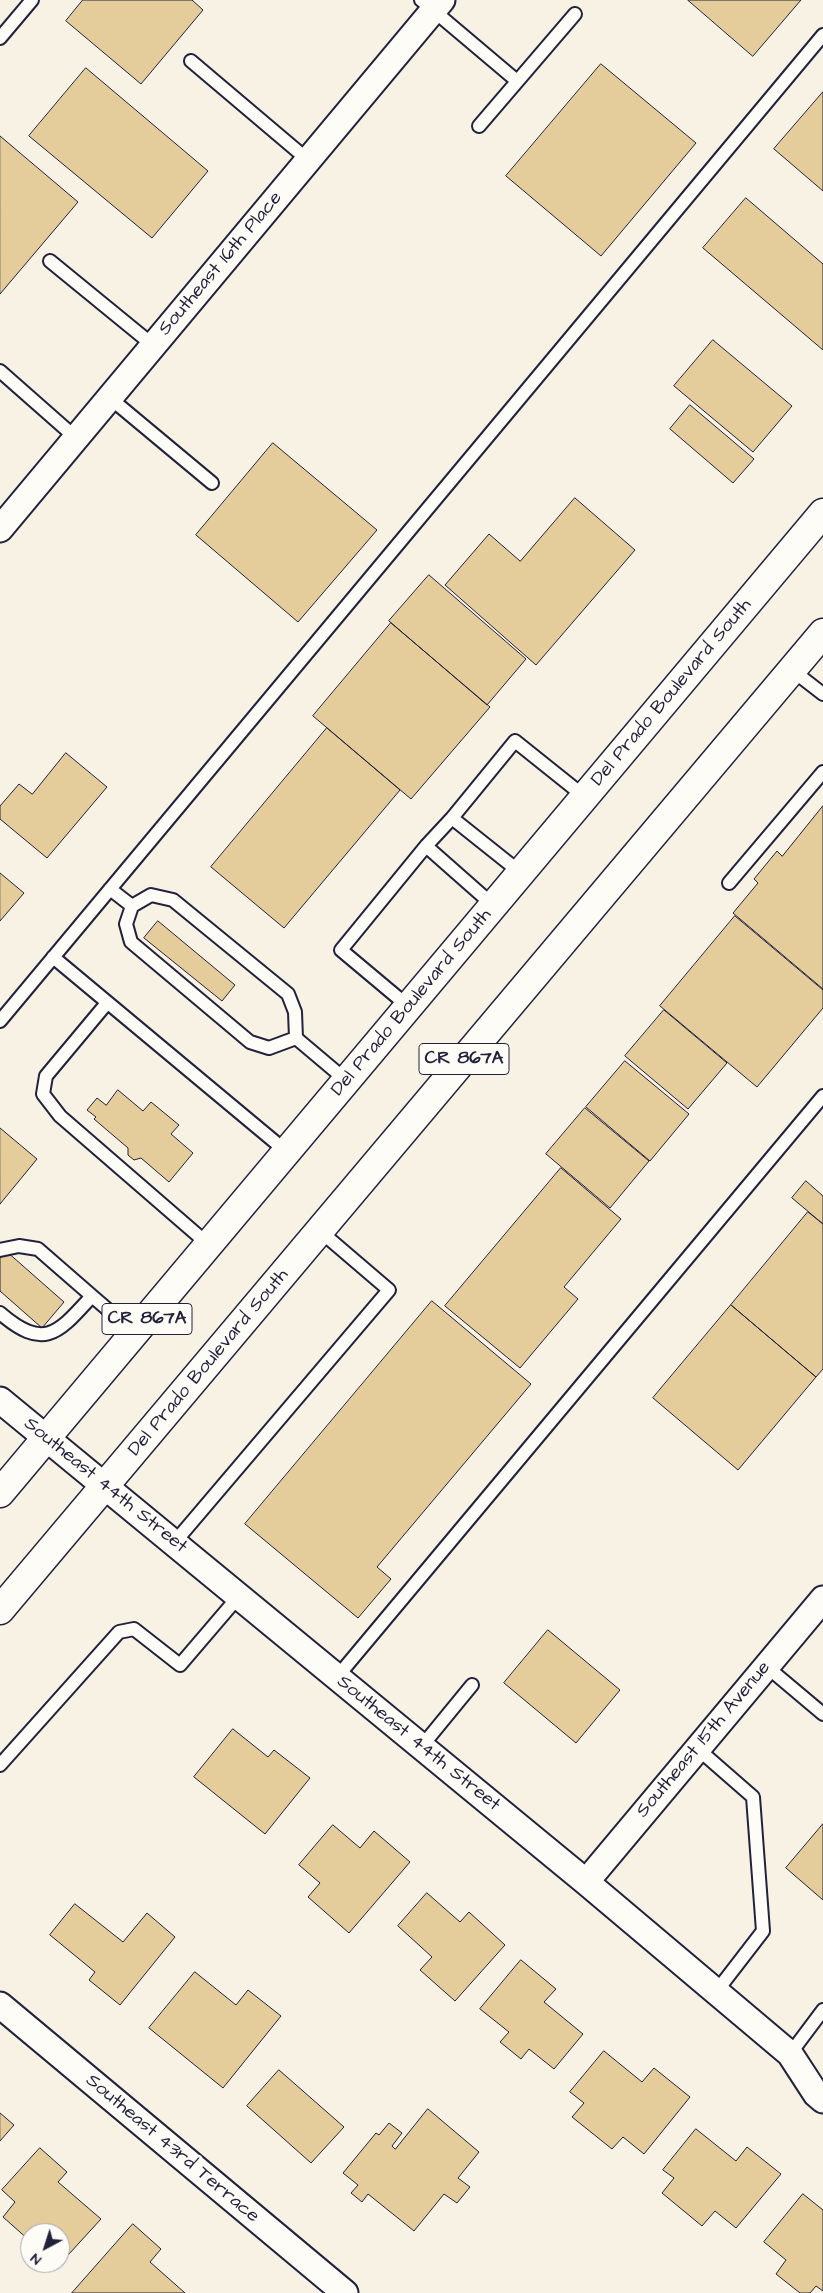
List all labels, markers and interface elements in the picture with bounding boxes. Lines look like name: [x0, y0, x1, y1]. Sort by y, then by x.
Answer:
street label: Southeast 16th Place: [154, 188, 288, 340]
street label: Del Prado Boulevard South: [587, 595, 757, 791]
street label: Del Prado Boulevard South: [327, 905, 497, 1101]
road number: CR 867A: [419, 1044, 509, 1074]
street label: Del Prado Boulevard South: [124, 1265, 294, 1461]
road number: CR 867A: [102, 1304, 192, 1335]
street label: Southeast 44th Street: [19, 1413, 191, 1559]
street label: Southeast 15th Avenue: [632, 1657, 776, 1823]
street label: Southeast 44th Street: [332, 1671, 504, 1817]
street label: Southeast 43rd Terrace: [80, 2070, 264, 2228]
north arrow: [20, 2223, 70, 2273]
text: N: [26, 2248, 46, 2269]

